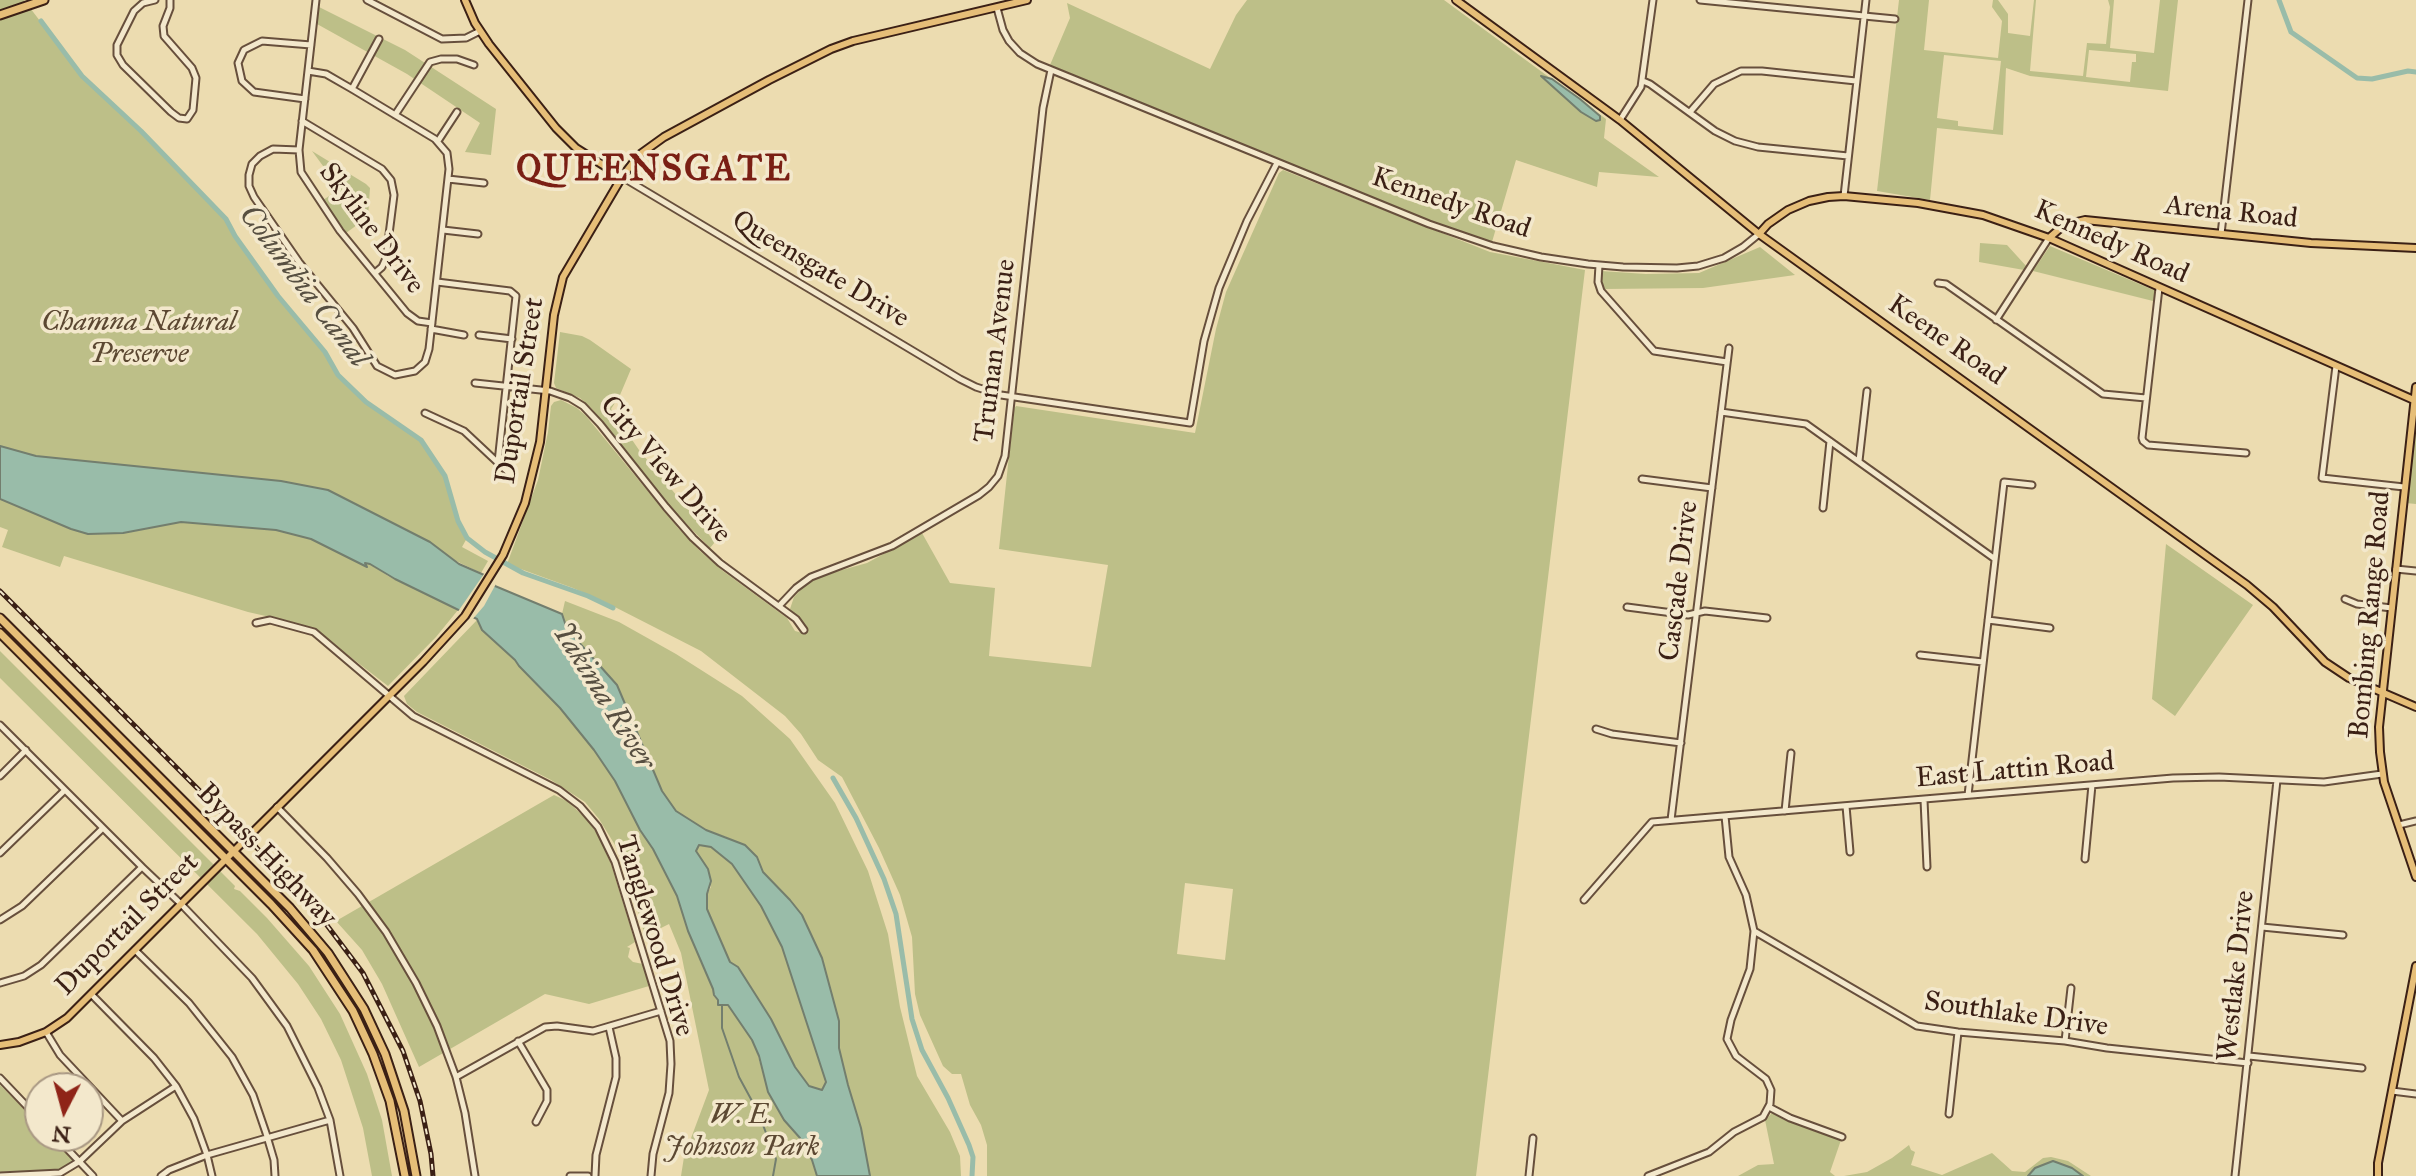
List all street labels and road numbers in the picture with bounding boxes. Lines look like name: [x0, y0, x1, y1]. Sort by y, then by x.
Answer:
street label: Skyline Drive: [311, 157, 431, 301]
street label: Kennedy Road: [1367, 161, 1535, 247]
street label: Arena Road: [2163, 189, 2299, 237]
street label: Kennedy Road: [2028, 194, 2194, 292]
street label: Queensgate Drive: [725, 204, 915, 336]
street label: Truman Avenue: [968, 257, 1024, 445]
street label: Keene Road: [1881, 288, 2011, 394]
street label: Duportail Street: [490, 295, 552, 487]
street label: City View Drive: [592, 390, 738, 550]
street label: Bombing Range Road: [2343, 490, 2399, 740]
street label: Cascade Drive: [1653, 499, 1707, 663]
street label: East Lattin Road: [1914, 746, 2116, 796]
street label: Bypass Highway: [189, 777, 343, 935]
street label: Tanglewood Drive: [607, 831, 701, 1041]
street label: Duportail Street: [50, 847, 206, 1003]
street label: Westlake Drive: [2211, 889, 2263, 1063]
street label: Southlake Drive: [1922, 985, 2110, 1045]

